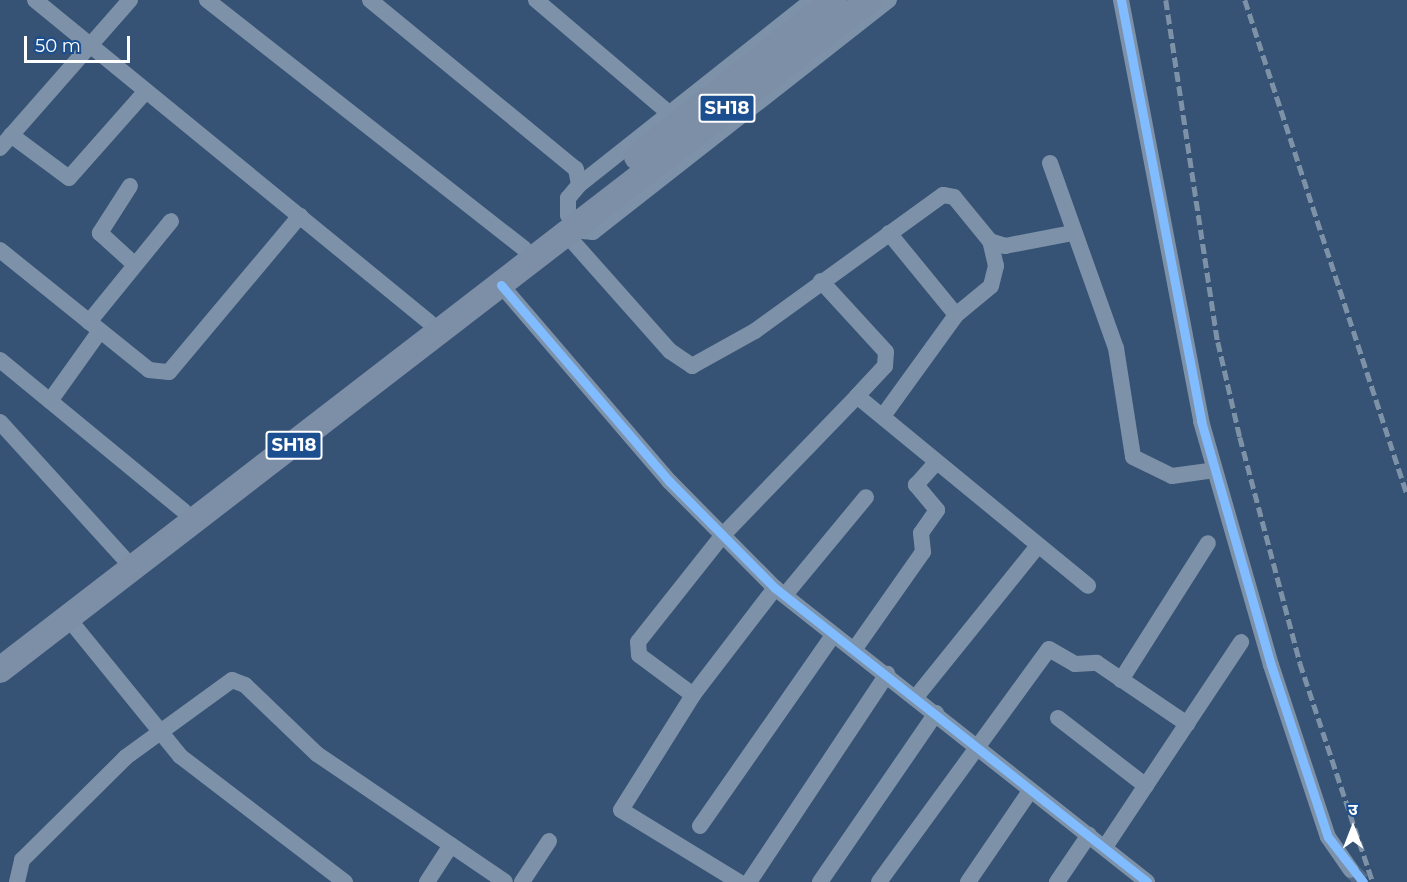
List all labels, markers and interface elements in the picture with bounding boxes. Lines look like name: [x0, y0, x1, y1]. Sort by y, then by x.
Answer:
scale bar: [27, 24, 134, 62]
text: 50 m: [35, 35, 81, 57]
road number: SH18: [698, 93, 756, 123]
road number: SH18: [266, 430, 322, 460]
north arrow: [1323, 798, 1383, 858]
text: उ: [1348, 800, 1358, 819]

